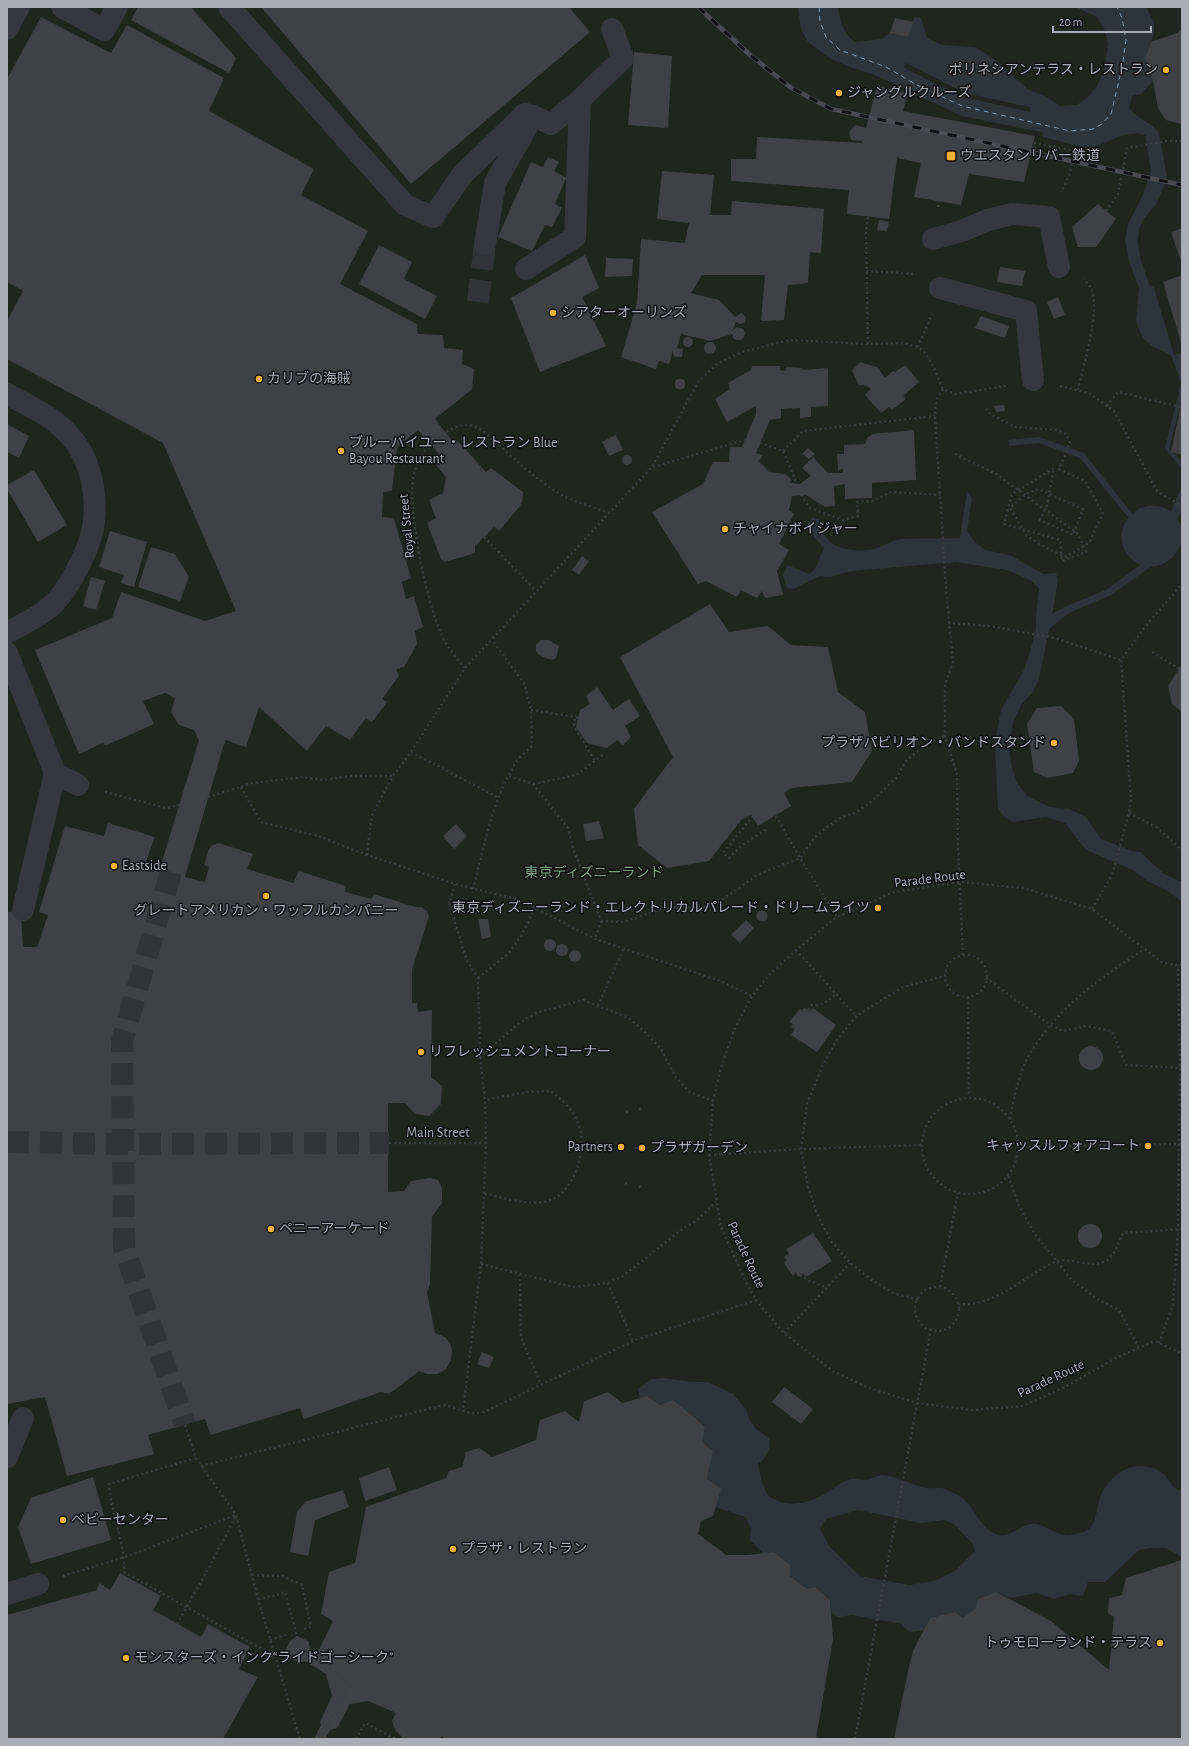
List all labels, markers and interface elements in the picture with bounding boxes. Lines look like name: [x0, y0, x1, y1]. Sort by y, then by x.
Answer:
scale bar: [1053, 8, 1151, 34]
text: 20 m: [1059, 16, 1082, 28]
place label: ポリネシアンテラス・レストラン: [949, 62, 1158, 77]
marker: ポリネシアンテラス・レストラン: [1161, 65, 1171, 75]
place label: ジャングルクルーズ: [847, 84, 971, 100]
marker: ジャングルクルーズ: [834, 88, 844, 98]
place label: ウエスタンリバー鉄道: [960, 148, 1100, 163]
marker: ウエスタンリバー鉄道: [945, 150, 957, 162]
place label: シアターオーリンズ: [561, 304, 687, 320]
marker: シアターオーリンズ: [548, 308, 558, 318]
place label: カリブの海賊: [267, 370, 351, 386]
marker: カリブの海賊: [254, 374, 264, 384]
place label: ブルーバイユー・レストラン Blue Bayou Restaurant: [349, 434, 557, 466]
marker: ブルーバイユー・レストラン Blue Bayou Restaurant: [336, 446, 346, 456]
street label: Royal Street: [397, 492, 417, 559]
place label: チャイナボイジャー: [733, 521, 858, 536]
marker: チャイナボイジャー: [720, 524, 730, 534]
place label: プラザパビリオン・バンドスタンド: [821, 735, 1046, 750]
marker: プラザパビリオン・バンドスタンド: [1049, 738, 1059, 748]
place label: Eastside: [122, 859, 167, 873]
marker: Eastside: [109, 861, 119, 871]
park label: 東京ディズニーランド: [524, 864, 664, 880]
street label: Parade Route: [893, 868, 967, 890]
marker: グレートアメリカン・ワッフルカンパニー: [261, 891, 271, 901]
place label: 東京ディズニーランド・エレクトリカルパレード・ドリームライツ: [452, 899, 870, 915]
place label: グレートアメリカン・ワッフルカンパニー: [134, 903, 398, 918]
marker: 東京ディズニーランド・エレクトリカルパレード・ドリームライツ: [873, 903, 883, 913]
place label: リフレッシュメントコーナー: [429, 1044, 611, 1059]
marker: リフレッシュメントコーナー: [416, 1047, 426, 1057]
street label: Main Street: [406, 1126, 470, 1140]
place label: キャッスルフォアコート: [986, 1138, 1140, 1153]
place label: Partners: [567, 1140, 613, 1154]
place label: プラザガーデン: [650, 1140, 748, 1155]
marker: キャッスルフォアコート: [1143, 1141, 1153, 1151]
marker: Partners: [616, 1142, 626, 1152]
marker: プラザガーデン: [637, 1143, 647, 1153]
street label: Parade Route: [724, 1219, 768, 1291]
place label: ペニーアーケード: [279, 1221, 390, 1236]
marker: ペニーアーケード: [266, 1224, 276, 1234]
street label: Parade Route: [1015, 1357, 1087, 1401]
place label: ベビーセンター: [71, 1512, 169, 1527]
marker: ベビーセンター: [58, 1515, 68, 1525]
place label: プラザ・レストラン: [461, 1541, 587, 1556]
marker: プラザ・レストラン: [448, 1544, 458, 1554]
place label: トゥモローランド・テラス: [984, 1636, 1152, 1650]
marker: トゥモローランド・テラス: [1155, 1638, 1165, 1648]
place label: モンスターズ・インク“ライドゴーシーク”: [134, 1649, 393, 1665]
marker: モンスターズ・インク“ライドゴーシーク”: [121, 1653, 131, 1663]

